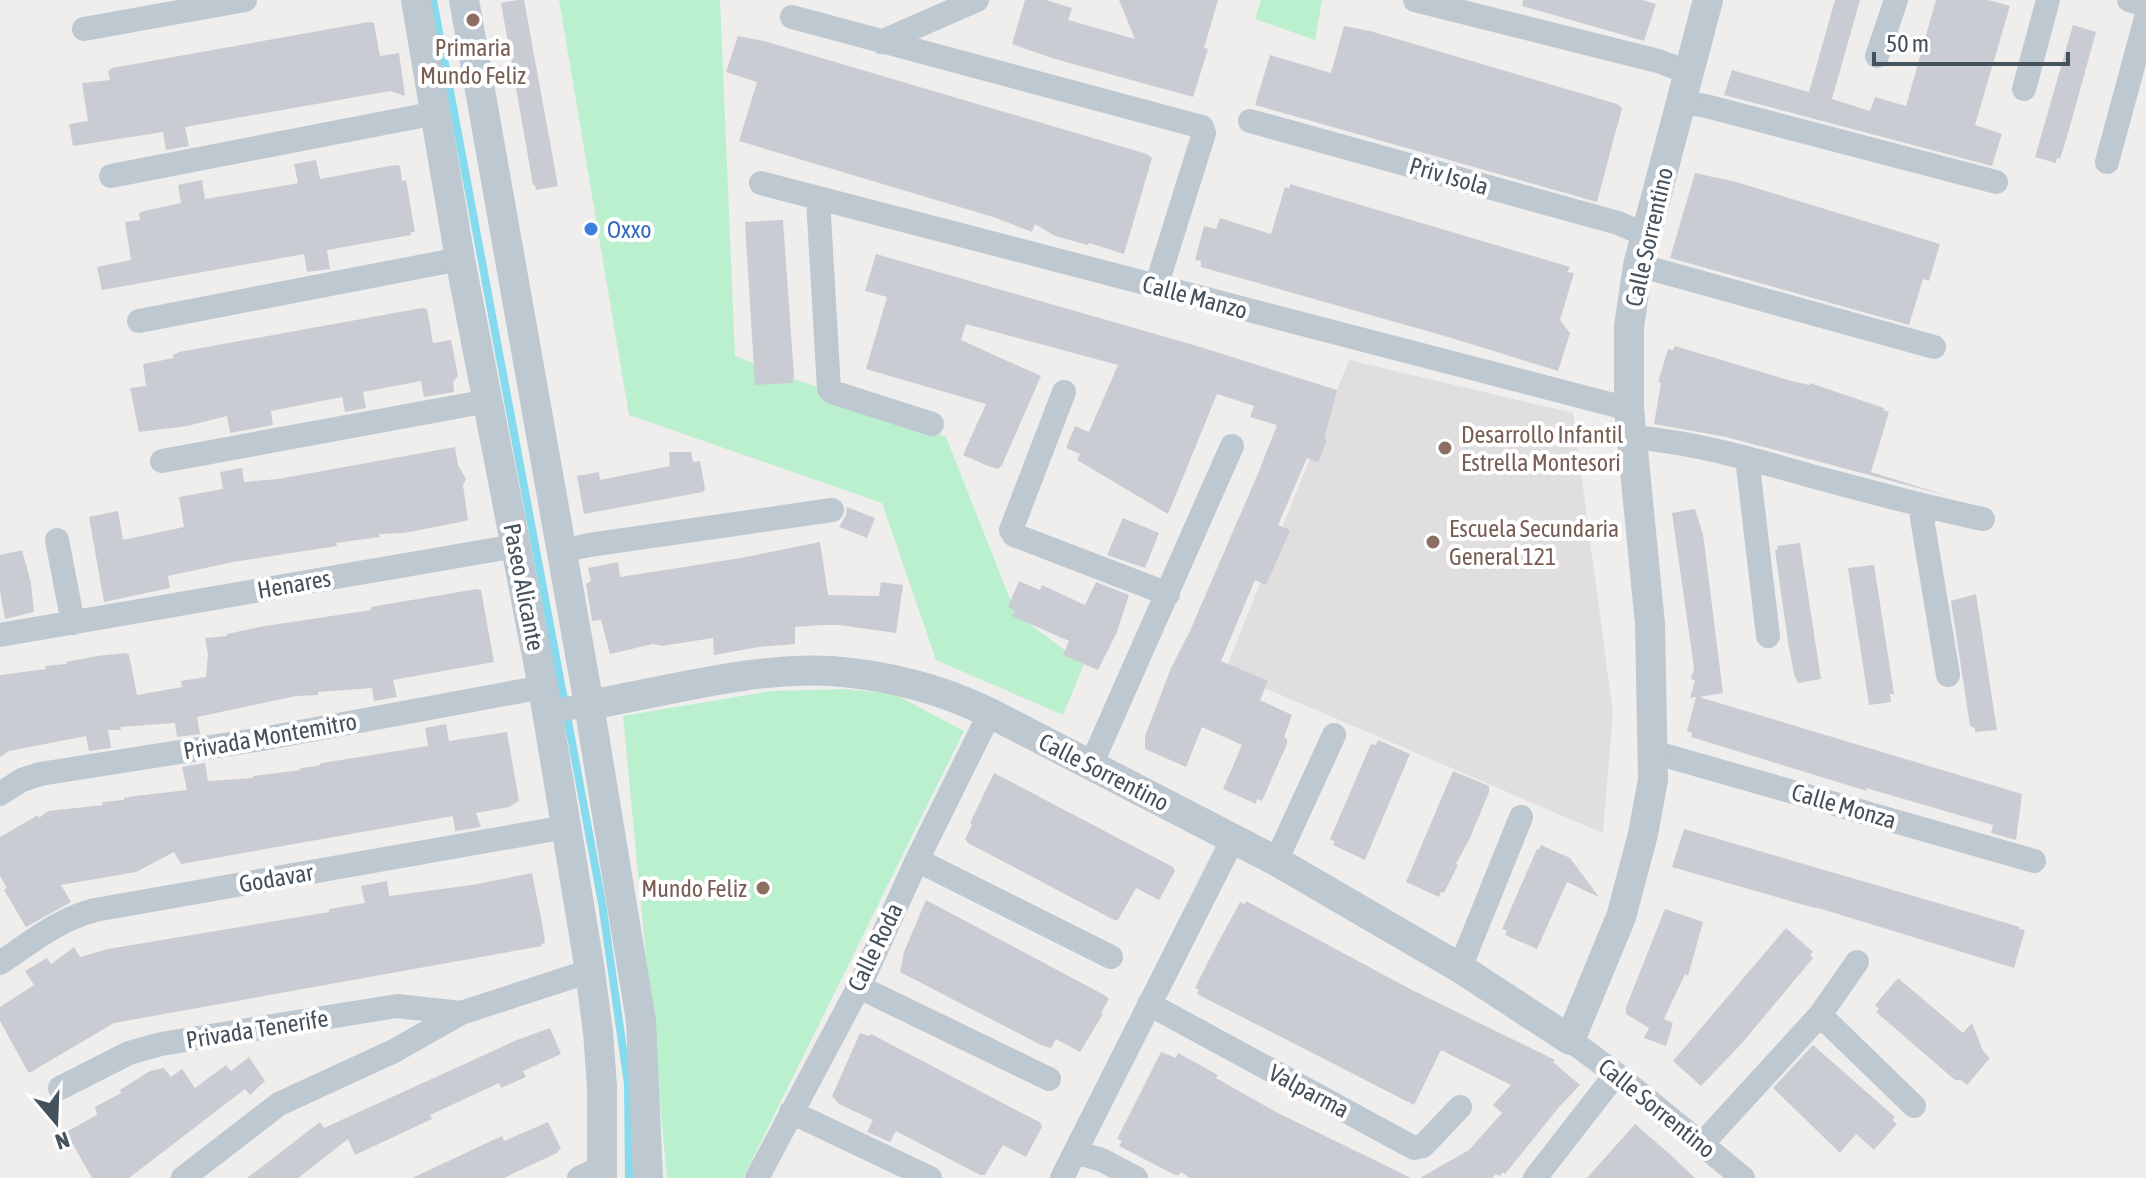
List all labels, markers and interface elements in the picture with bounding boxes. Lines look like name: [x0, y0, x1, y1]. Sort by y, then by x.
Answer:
marker: Primaria Mundo Feliz: [464, 11, 482, 29]
scale bar: [1874, 16, 2068, 66]
text: 50 m: [1886, 30, 1929, 57]
place label: Primaria Mundo Feliz: [420, 34, 526, 89]
street label: Priv Isola: [1406, 152, 1492, 200]
street label: Calle Sorrentino: [1620, 165, 1678, 309]
place label: Oxxo: [607, 216, 651, 243]
marker: Oxxo: [582, 220, 600, 238]
street label: Calle Manzo: [1140, 270, 1250, 324]
place label: Desarrollo Infantil Estrella Montesori: [1461, 421, 1624, 476]
marker: Desarrollo Infantil Estrella Montesori: [1436, 439, 1454, 457]
place label: Escuela Secundaria General 121: [1449, 515, 1619, 570]
street label: Paseo Alicante: [498, 521, 550, 653]
marker: Escuela Secundaria General 121: [1424, 533, 1442, 551]
street label: Henares: [255, 564, 333, 604]
street label: Privada Montemitro: [181, 707, 359, 765]
street label: Calle Sorrentino: [1035, 728, 1173, 816]
street label: Calle Monza: [1789, 778, 1899, 834]
street label: Godavar: [237, 858, 316, 898]
place label: Mundo Feliz: [641, 875, 747, 902]
marker: Mundo Feliz: [754, 879, 772, 897]
street label: Calle Roda: [842, 899, 908, 995]
street label: Privada Tenerife: [184, 1004, 330, 1054]
street label: Calle Sorrentino: [1593, 1053, 1721, 1163]
street label: Valparma: [1264, 1059, 1354, 1123]
north arrow: [16, 1082, 96, 1162]
text: N: [52, 1127, 73, 1155]

